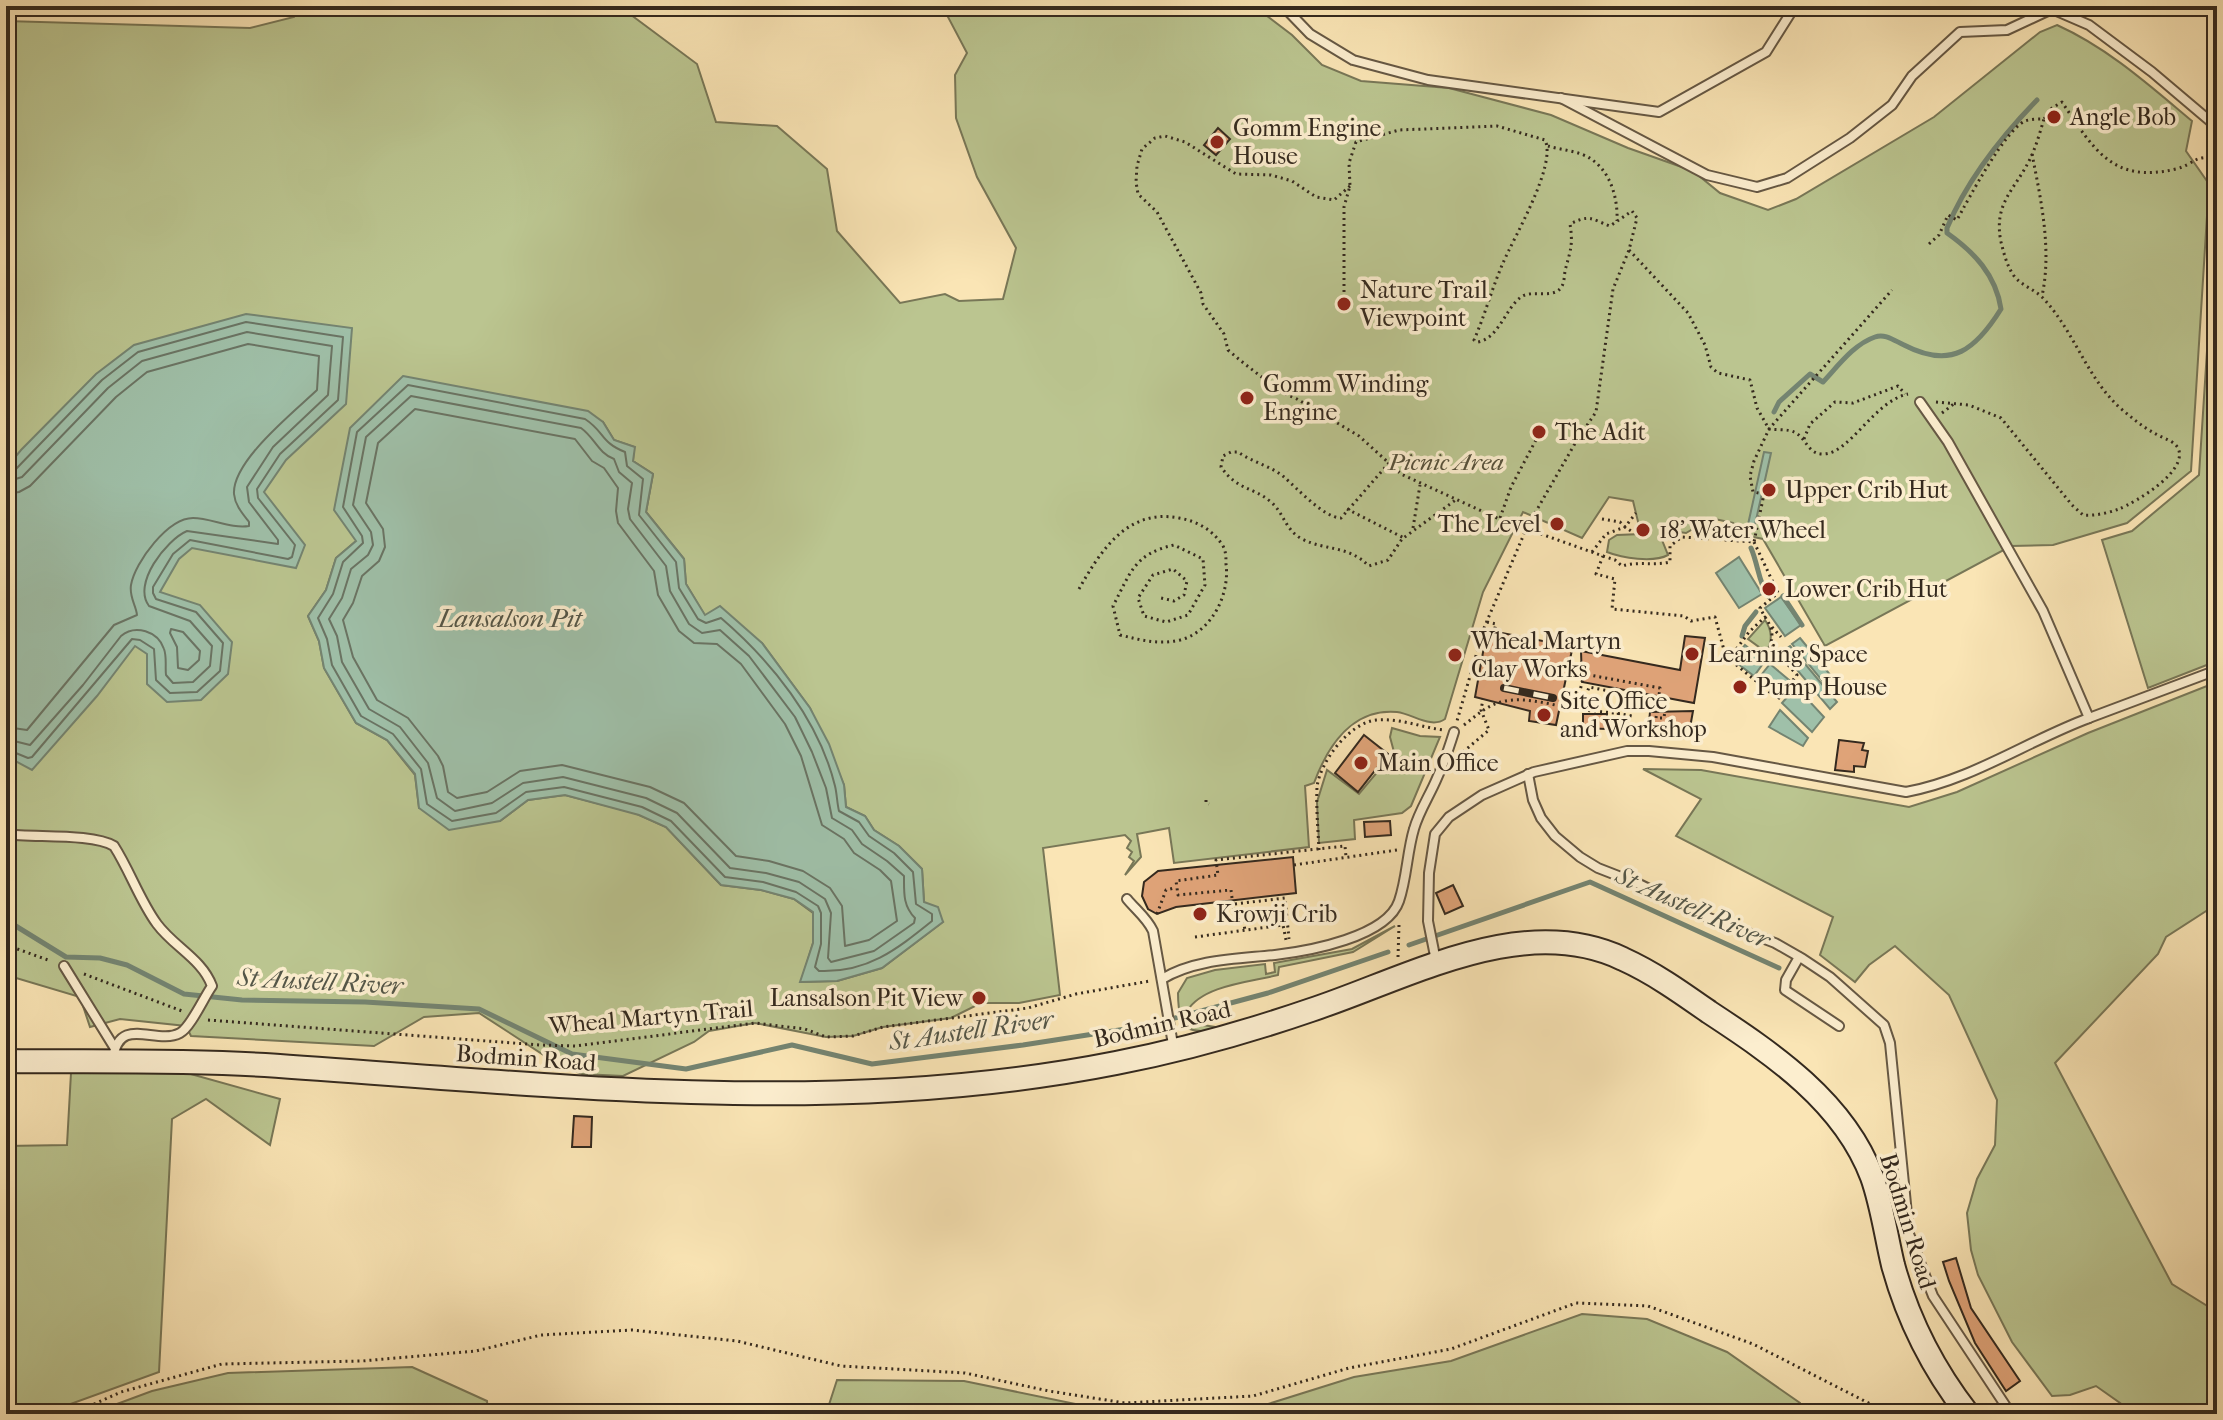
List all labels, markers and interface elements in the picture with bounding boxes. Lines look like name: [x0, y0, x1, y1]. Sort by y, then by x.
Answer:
place label: Angle Bob: [2069, 103, 2176, 131]
marker: Angle Bob: [2045, 108, 2063, 126]
place label: Gomm Engine House: [1233, 114, 1382, 170]
marker: Gomm Engine House: [1208, 133, 1226, 151]
place label: Nature Trail Viewpoint: [1359, 276, 1488, 332]
marker: Nature Trail Viewpoint: [1335, 295, 1353, 313]
place label: Gomm Winding Engine: [1263, 370, 1430, 426]
marker: Gomm Winding Engine: [1238, 389, 1256, 407]
place label: The Adit: [1555, 418, 1647, 446]
marker: The Adit: [1530, 423, 1548, 441]
park label: Picnic Area: [1387, 448, 1504, 476]
place label: Upper Crib Hut: [1785, 476, 1949, 504]
marker: Upper Crib Hut: [1760, 481, 1778, 499]
place label: The Level: [1438, 510, 1541, 538]
marker: The Level: [1548, 515, 1566, 533]
place label: 18' Water Wheel: [1659, 516, 1826, 544]
marker: 18' Water Wheel: [1634, 521, 1652, 539]
place label: Lower Crib Hut: [1785, 575, 1948, 603]
marker: Lower Crib Hut: [1760, 580, 1778, 598]
water label: Lansalson Pit: [436, 603, 584, 634]
place label: Wheal Martyn Clay Works: [1470, 627, 1621, 683]
place label: Learning Space: [1708, 640, 1868, 668]
marker: Learning Space: [1683, 645, 1701, 663]
marker: Wheal Martyn Clay Works: [1446, 646, 1464, 664]
place label: Pump House: [1756, 673, 1887, 701]
marker: Pump House: [1731, 678, 1749, 696]
place label: Site Office and Workshop: [1560, 687, 1707, 743]
marker: Site Office and Workshop: [1535, 706, 1553, 724]
place label: Main Office: [1377, 749, 1499, 777]
marker: Main Office: [1352, 754, 1370, 772]
water label: St Austell River: [1610, 859, 1777, 956]
place label: Krowji Crib: [1216, 900, 1337, 928]
marker: Krowji Crib: [1191, 905, 1209, 923]
water label: St Austell River: [235, 962, 406, 1001]
place label: Lansalson Pit View: [770, 984, 964, 1012]
marker: Lansalson Pit View: [970, 989, 988, 1007]
street label: Wheal Martyn Trail: [547, 994, 755, 1040]
street label: Bodmin Road: [1090, 994, 1234, 1053]
water label: St Austell River: [886, 1003, 1058, 1058]
street label: Bodmin Road: [455, 1039, 598, 1077]
street label: Bodmin Road: [1874, 1150, 1942, 1293]

